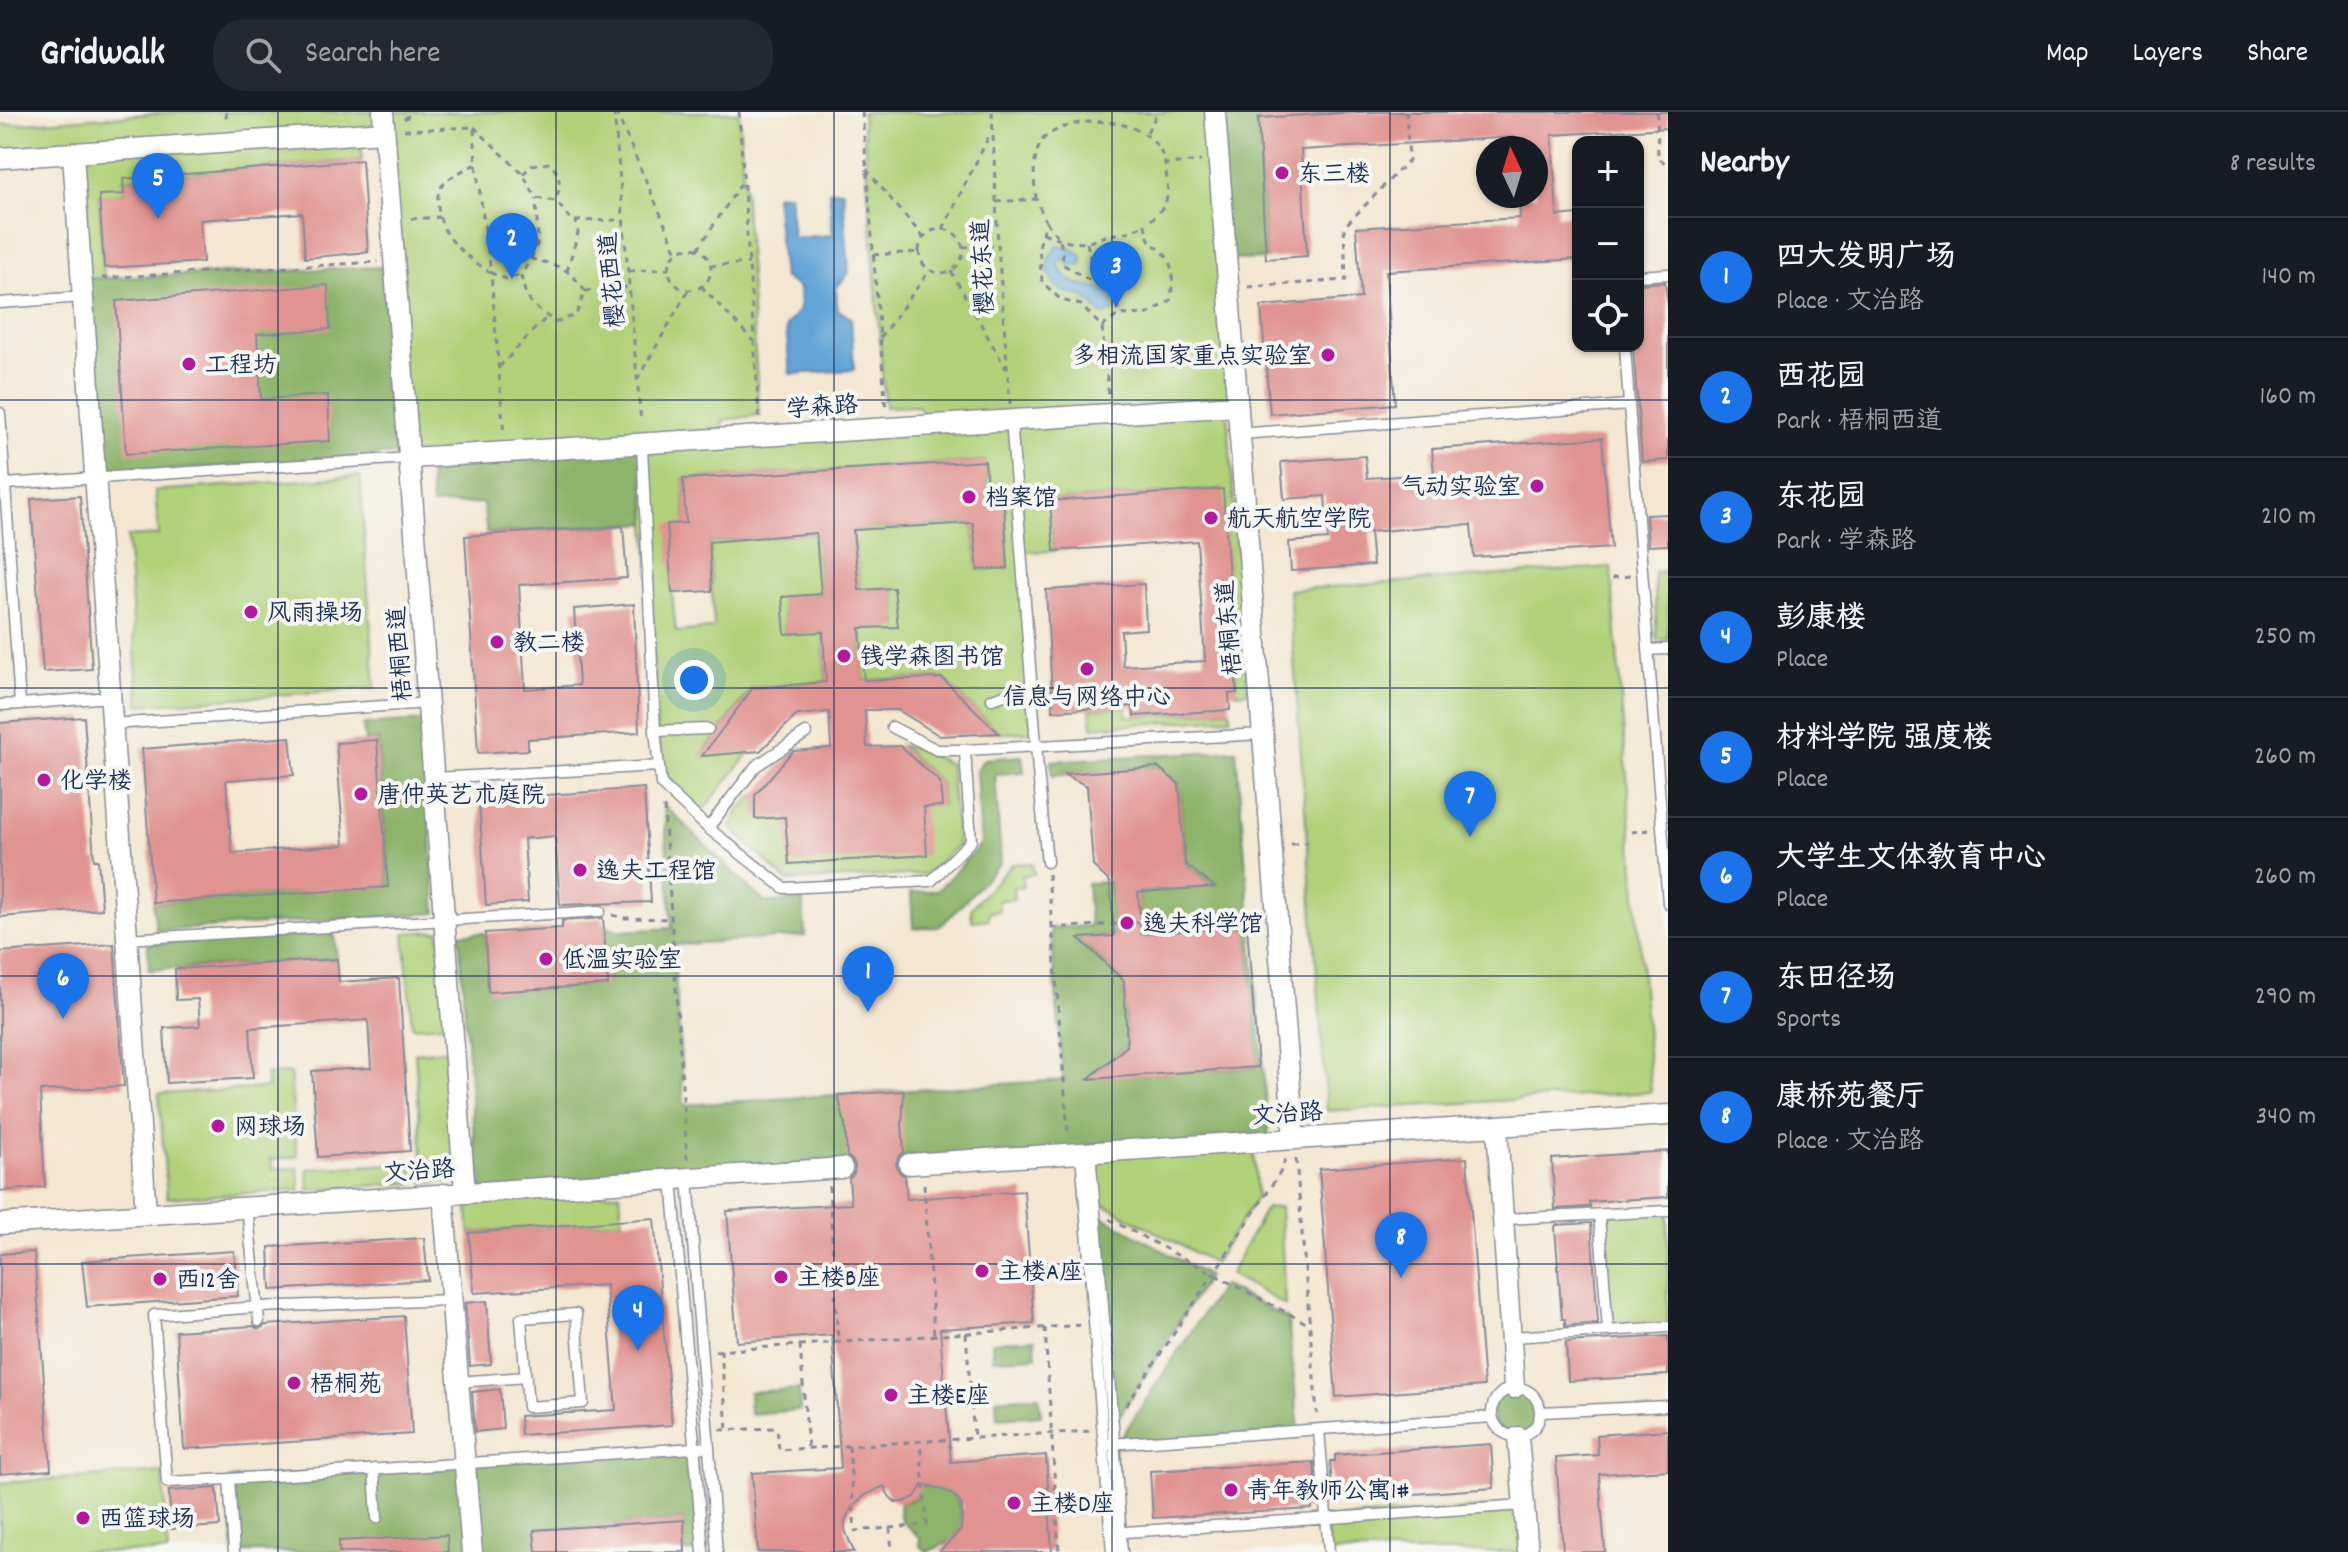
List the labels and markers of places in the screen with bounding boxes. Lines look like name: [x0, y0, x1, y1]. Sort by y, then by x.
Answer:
pin: 5: [132, 153, 184, 219]
place label: 东三楼: [1298, 159, 1370, 193]
marker: 东三楼: [1273, 164, 1291, 182]
pin: 2: [486, 213, 538, 279]
pin: 3: [1090, 241, 1142, 307]
place label: 多相流国家重点实验室: [1072, 341, 1312, 375]
marker: 多相流国家重点实验室: [1319, 346, 1337, 364]
place label: 工程坊: [205, 350, 277, 384]
marker: 工程坊: [180, 355, 198, 373]
place label: 气动实验室: [1401, 472, 1521, 506]
marker: 气动实验室: [1528, 477, 1546, 495]
place label: 档案馆: [985, 483, 1057, 517]
marker: 档案馆: [960, 488, 978, 506]
place label: 航天航空学院: [1227, 504, 1371, 538]
marker: 航天航空学院: [1202, 509, 1220, 527]
place label: 风雨操场: [267, 598, 363, 632]
marker: 风雨操场: [242, 603, 260, 621]
place label: 教二楼: [513, 628, 585, 662]
marker: 教二楼: [488, 633, 506, 651]
place label: 钱学森图书馆: [860, 642, 1004, 676]
marker: 钱学森图书馆: [835, 647, 853, 665]
marker: 信息与网络中心: [1078, 660, 1096, 678]
place label: 信息与网络中心: [1003, 682, 1171, 716]
place label: 化学楼: [60, 766, 132, 800]
marker: 化学楼: [35, 771, 53, 789]
pin: 7: [1444, 771, 1496, 837]
place label: 唐仲英艺术庭院: [377, 780, 545, 814]
marker: 唐仲英艺术庭院: [352, 785, 370, 803]
place label: 逸夫工程馆: [596, 856, 716, 890]
marker: 逸夫工程馆: [571, 861, 589, 879]
place label: 逸夫科学馆: [1143, 909, 1263, 943]
marker: 逸夫科学馆: [1118, 914, 1136, 932]
place label: 低温实验室: [562, 945, 682, 979]
pin: 1: [842, 946, 894, 1012]
marker: 低温实验室: [537, 950, 555, 968]
pin: 6: [37, 953, 89, 1019]
place label: 网球场: [234, 1112, 306, 1146]
marker: 网球场: [209, 1117, 227, 1135]
pin: 8: [1375, 1212, 1427, 1278]
place label: 主楼A座: [998, 1257, 1083, 1291]
marker: 主楼A座: [973, 1262, 991, 1280]
place label: 主楼B座: [797, 1263, 880, 1297]
place label: 西12舍: [176, 1265, 240, 1299]
marker: 主楼B座: [772, 1268, 790, 1286]
marker: 西12舍: [151, 1270, 169, 1288]
pin: 4: [612, 1285, 664, 1351]
place label: 梧桐苑: [310, 1369, 382, 1403]
marker: 梧桐苑: [285, 1374, 303, 1392]
place label: 主楼E座: [907, 1381, 990, 1415]
marker: 主楼E座: [882, 1386, 900, 1404]
place label: 青年教师公寓1#: [1247, 1476, 1410, 1510]
marker: 青年教师公寓1#: [1222, 1481, 1240, 1499]
place label: 主楼D座: [1030, 1489, 1114, 1523]
marker: 主楼D座: [1005, 1494, 1023, 1512]
place label: 西篮球场: [99, 1504, 195, 1538]
marker: 西篮球场: [74, 1509, 92, 1527]

